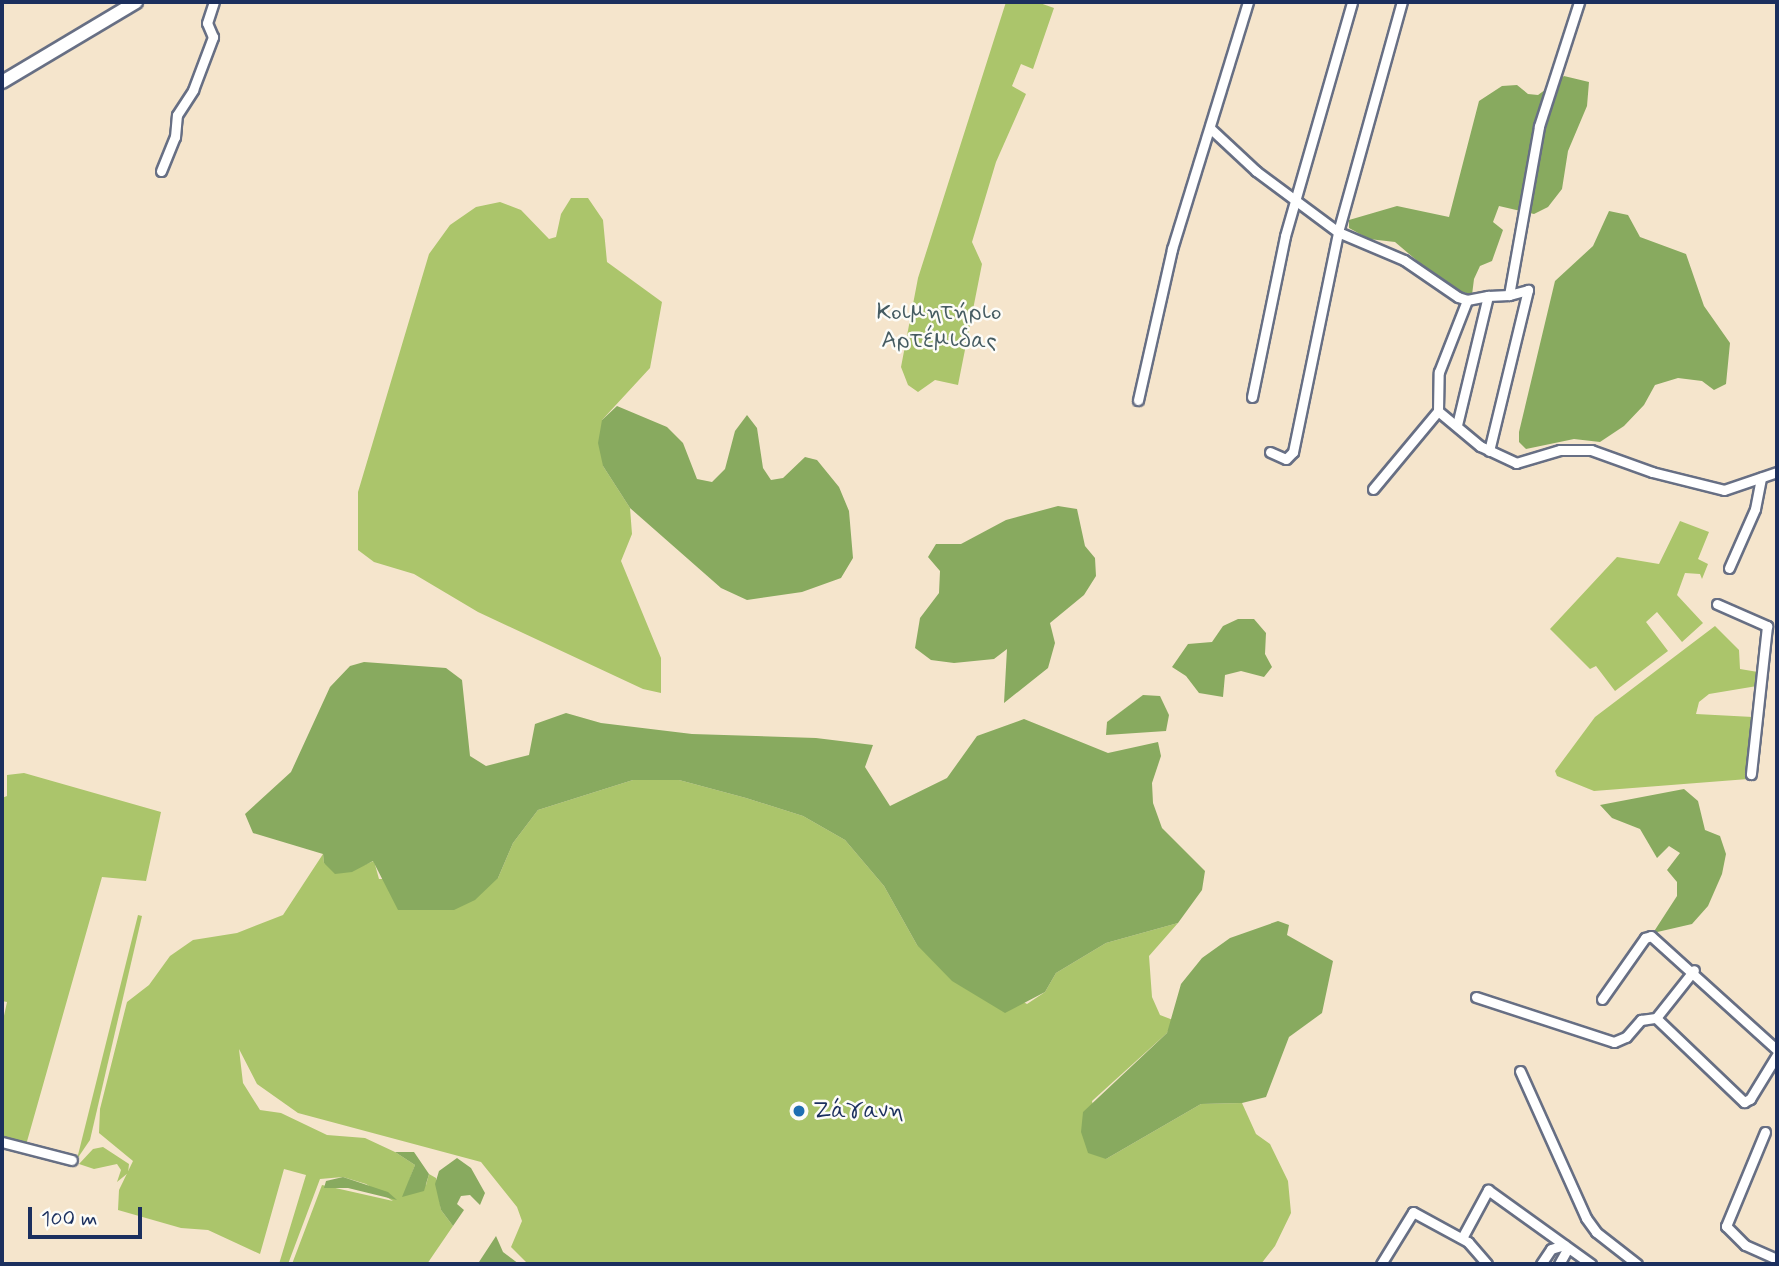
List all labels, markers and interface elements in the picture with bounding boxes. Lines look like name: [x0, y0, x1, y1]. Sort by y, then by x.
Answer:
park label: Κοιμητήριο Αρτέμιδας: [877, 299, 1001, 355]
place label: Ζάγανη: [813, 1097, 904, 1125]
marker: Ζάγανη: [791, 1103, 807, 1119]
scale bar: [32, 1192, 145, 1236]
text: 100 m: [41, 1205, 97, 1233]

